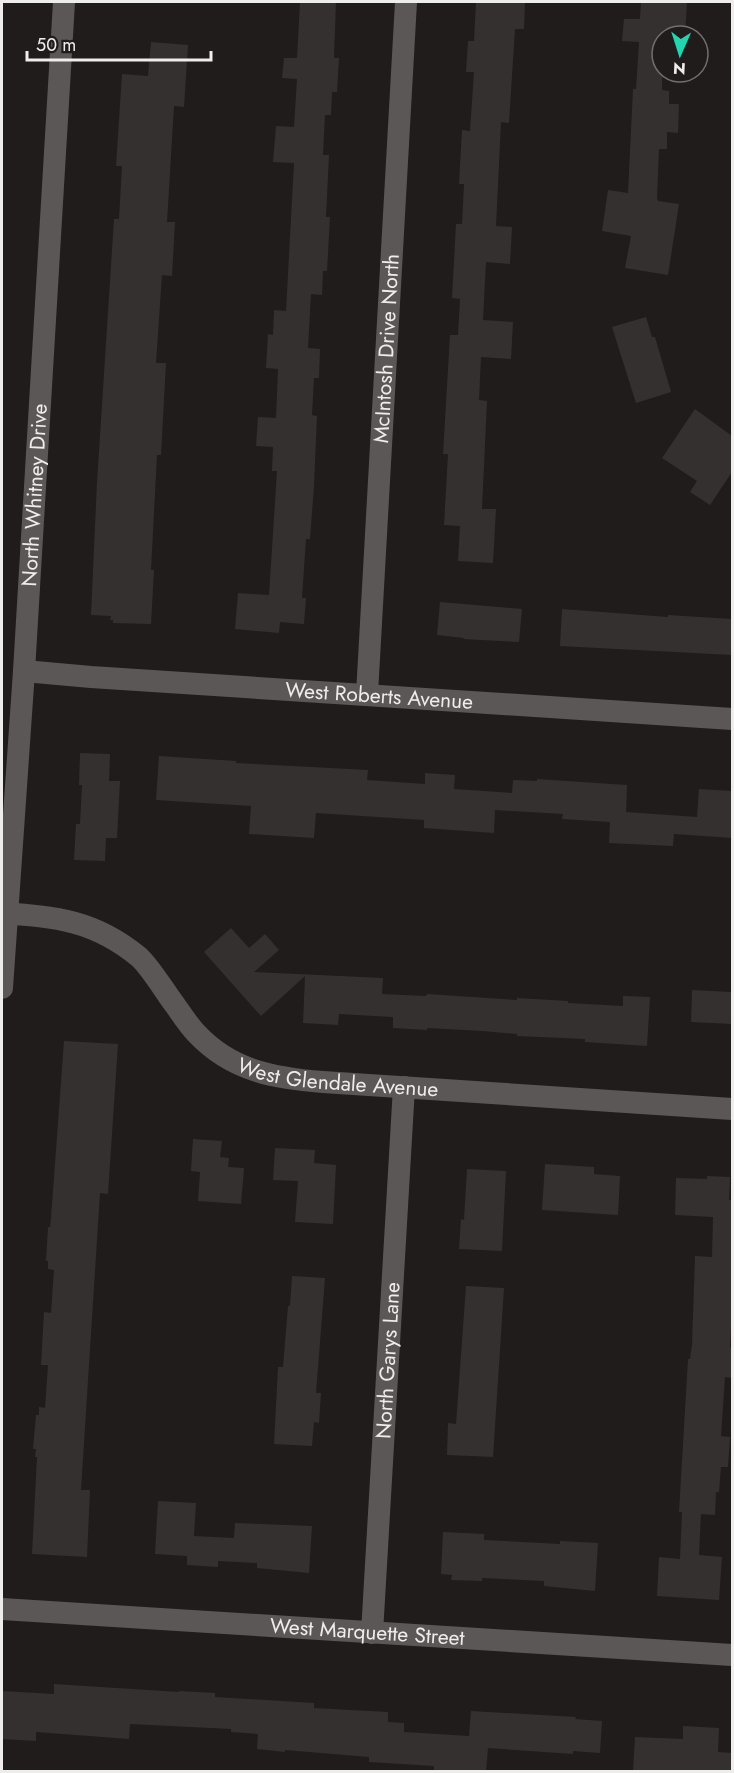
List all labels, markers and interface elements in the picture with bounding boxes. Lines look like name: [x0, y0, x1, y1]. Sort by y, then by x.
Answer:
scale bar: [27, 24, 212, 62]
north arrow: [650, 24, 710, 84]
text: 50 m: [36, 32, 76, 58]
text: N: [672, 57, 686, 80]
street label: McIntosh Drive North: [366, 253, 407, 444]
street label: North Whitney Drive: [14, 402, 55, 588]
street label: West Roberts Avenue: [284, 675, 474, 717]
street label: West Glendale Avenue: [233, 1050, 439, 1105]
street label: North Garys Lane: [368, 1281, 408, 1440]
street label: West Marquette Street: [269, 1611, 466, 1653]

